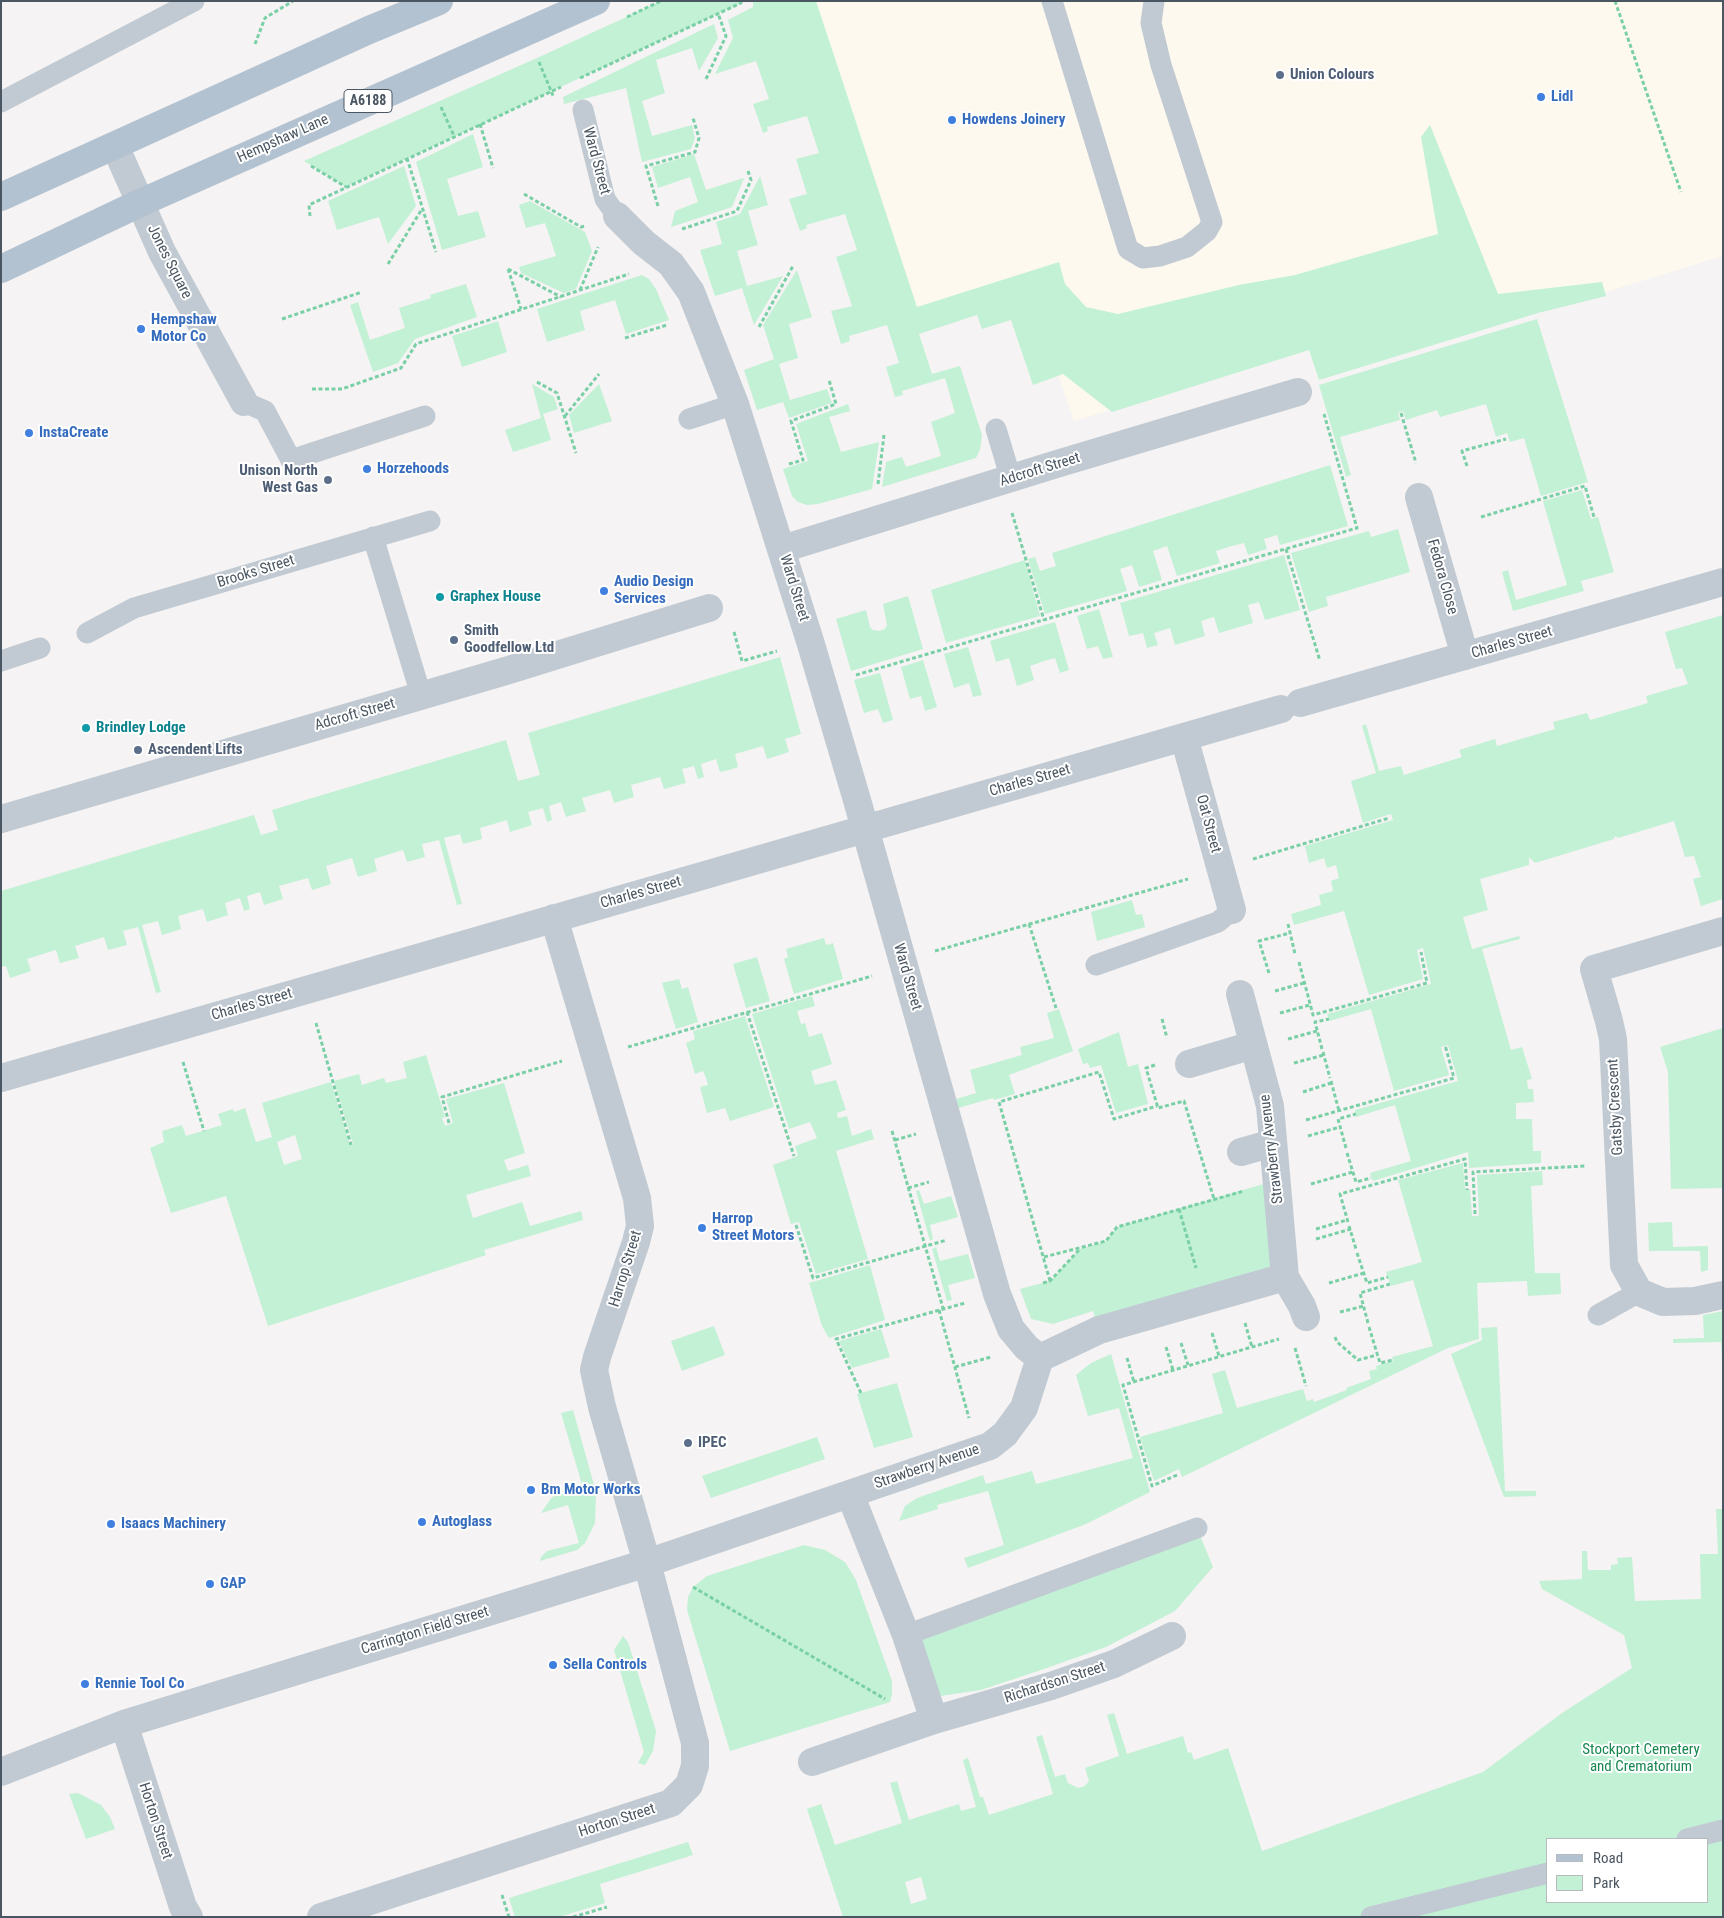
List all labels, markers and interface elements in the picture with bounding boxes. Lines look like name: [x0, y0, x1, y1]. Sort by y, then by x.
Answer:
place label: Union Colours: [1290, 66, 1374, 84]
marker: Union Colours: [1274, 69, 1286, 81]
place label: Lidl: [1551, 88, 1573, 106]
road number: A6188: [344, 90, 392, 112]
marker: Lidl: [1535, 91, 1547, 103]
street label: Hempshaw Lane: [235, 111, 331, 167]
place label: Howdens Joinery: [962, 111, 1065, 129]
marker: Howdens Joinery: [946, 114, 958, 126]
street label: Ward Street: [578, 125, 614, 197]
street label: Jones Square: [143, 222, 195, 302]
place label: Hempshaw Motor Co: [151, 311, 217, 346]
marker: Hempshaw Motor Co: [135, 323, 147, 335]
place label: InstaCreate: [39, 424, 108, 442]
marker: InstaCreate: [23, 427, 35, 439]
street label: Adcroft Street: [998, 449, 1082, 491]
place label: Horzehoods: [377, 460, 449, 478]
place label: Unison North West Gas: [239, 462, 318, 497]
marker: Horzehoods: [361, 463, 373, 475]
marker: Unison North West Gas: [322, 474, 334, 486]
street label: Fedora Close: [1423, 537, 1461, 617]
street label: Brooks Street: [215, 552, 297, 592]
street label: Ward Street: [775, 552, 813, 624]
place label: Audio Design Services: [614, 573, 694, 608]
marker: Audio Design Services: [598, 585, 610, 597]
place label: Graphex House: [450, 588, 541, 606]
marker: Graphex House: [434, 591, 446, 603]
place label: Smith Goodfellow Ltd: [464, 622, 554, 657]
street label: Charles Street: [1469, 623, 1555, 663]
marker: Smith Goodfellow Ltd: [448, 634, 460, 646]
street label: Adcroft Street: [313, 695, 397, 735]
place label: Brindley Lodge: [96, 719, 186, 737]
marker: Brindley Lodge: [80, 722, 92, 734]
place label: Ascendent Lifts: [148, 741, 243, 759]
marker: Ascendent Lifts: [132, 744, 144, 756]
street label: Charles Street: [987, 761, 1073, 801]
street label: Oat Street: [1192, 793, 1224, 855]
street label: Charles Street: [598, 873, 684, 913]
street label: Ward Street: [889, 941, 925, 1013]
street label: Charles Street: [209, 985, 295, 1025]
street label: Gatsby Crescent: [1604, 1058, 1628, 1156]
street label: Strawberry Avenue: [1256, 1093, 1288, 1205]
place label: Harrop Street Motors: [712, 1210, 794, 1245]
marker: Harrop Street Motors: [696, 1222, 708, 1234]
street label: Harrop Street: [606, 1229, 646, 1309]
place label: IPEC: [698, 1434, 726, 1452]
marker: IPEC: [682, 1437, 694, 1449]
street label: Strawberry Avenue: [872, 1441, 982, 1493]
place label: Bm Motor Works: [541, 1481, 641, 1499]
marker: Bm Motor Works: [525, 1484, 537, 1496]
place label: Autoglass: [432, 1513, 492, 1531]
place label: Isaacs Machinery: [121, 1515, 226, 1533]
marker: Autoglass: [416, 1516, 428, 1528]
marker: Isaacs Machinery: [105, 1518, 117, 1530]
place label: GAP: [220, 1575, 246, 1593]
marker: GAP: [204, 1578, 216, 1590]
street label: Carrington Field Street: [359, 1603, 491, 1659]
place label: Sella Controls: [563, 1656, 647, 1674]
street label: Richardson Street: [1002, 1658, 1108, 1708]
marker: Sella Controls: [547, 1659, 559, 1671]
place label: Rennie Tool Co: [95, 1675, 184, 1693]
marker: Rennie Tool Co: [79, 1678, 91, 1690]
park label: Stockport Cemetery and Crematorium: [1582, 1741, 1700, 1776]
street label: Horton Street: [134, 1780, 176, 1862]
street label: Horton Street: [576, 1800, 658, 1842]
legend: [1546, 1838, 1709, 1903]
text: Road: [1593, 1849, 1623, 1867]
text: Park: [1593, 1874, 1620, 1892]

